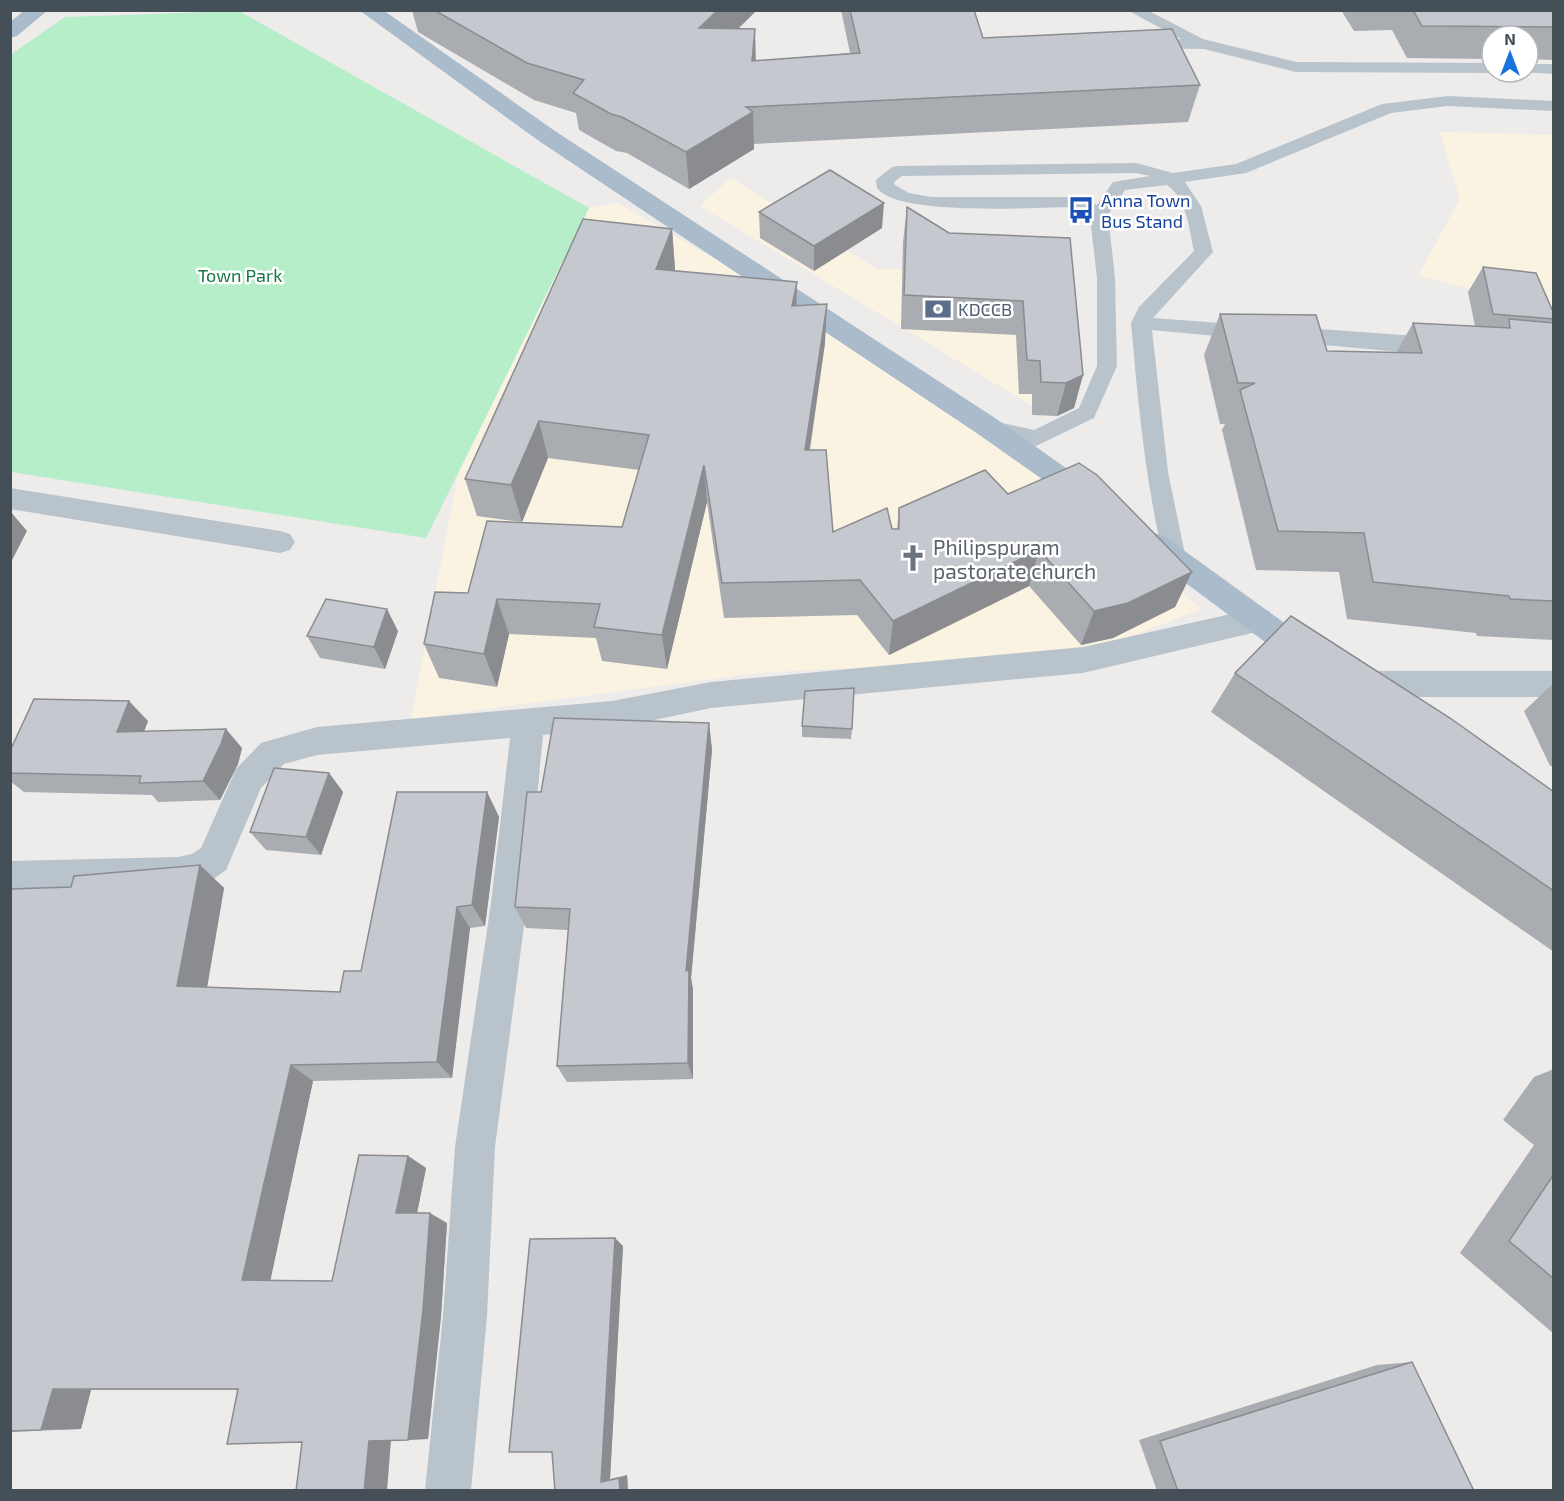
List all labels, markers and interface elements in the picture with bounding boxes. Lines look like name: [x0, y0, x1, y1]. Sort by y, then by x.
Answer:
north arrow: [1480, 24, 1540, 84]
text: N: [1504, 29, 1516, 48]
place label: Anna Town Bus Stand: [1101, 189, 1191, 232]
bus stop icon: Anna Town Bus Stand: [1066, 195, 1096, 225]
park label: Town Park: [198, 264, 282, 286]
bank icon: KDCCB: [923, 294, 953, 324]
place label: KDCCB: [958, 298, 1012, 320]
place label: Philipspuram pastorate church: [933, 534, 1096, 583]
church icon: Philipspuram pastorate church: [898, 543, 928, 573]

